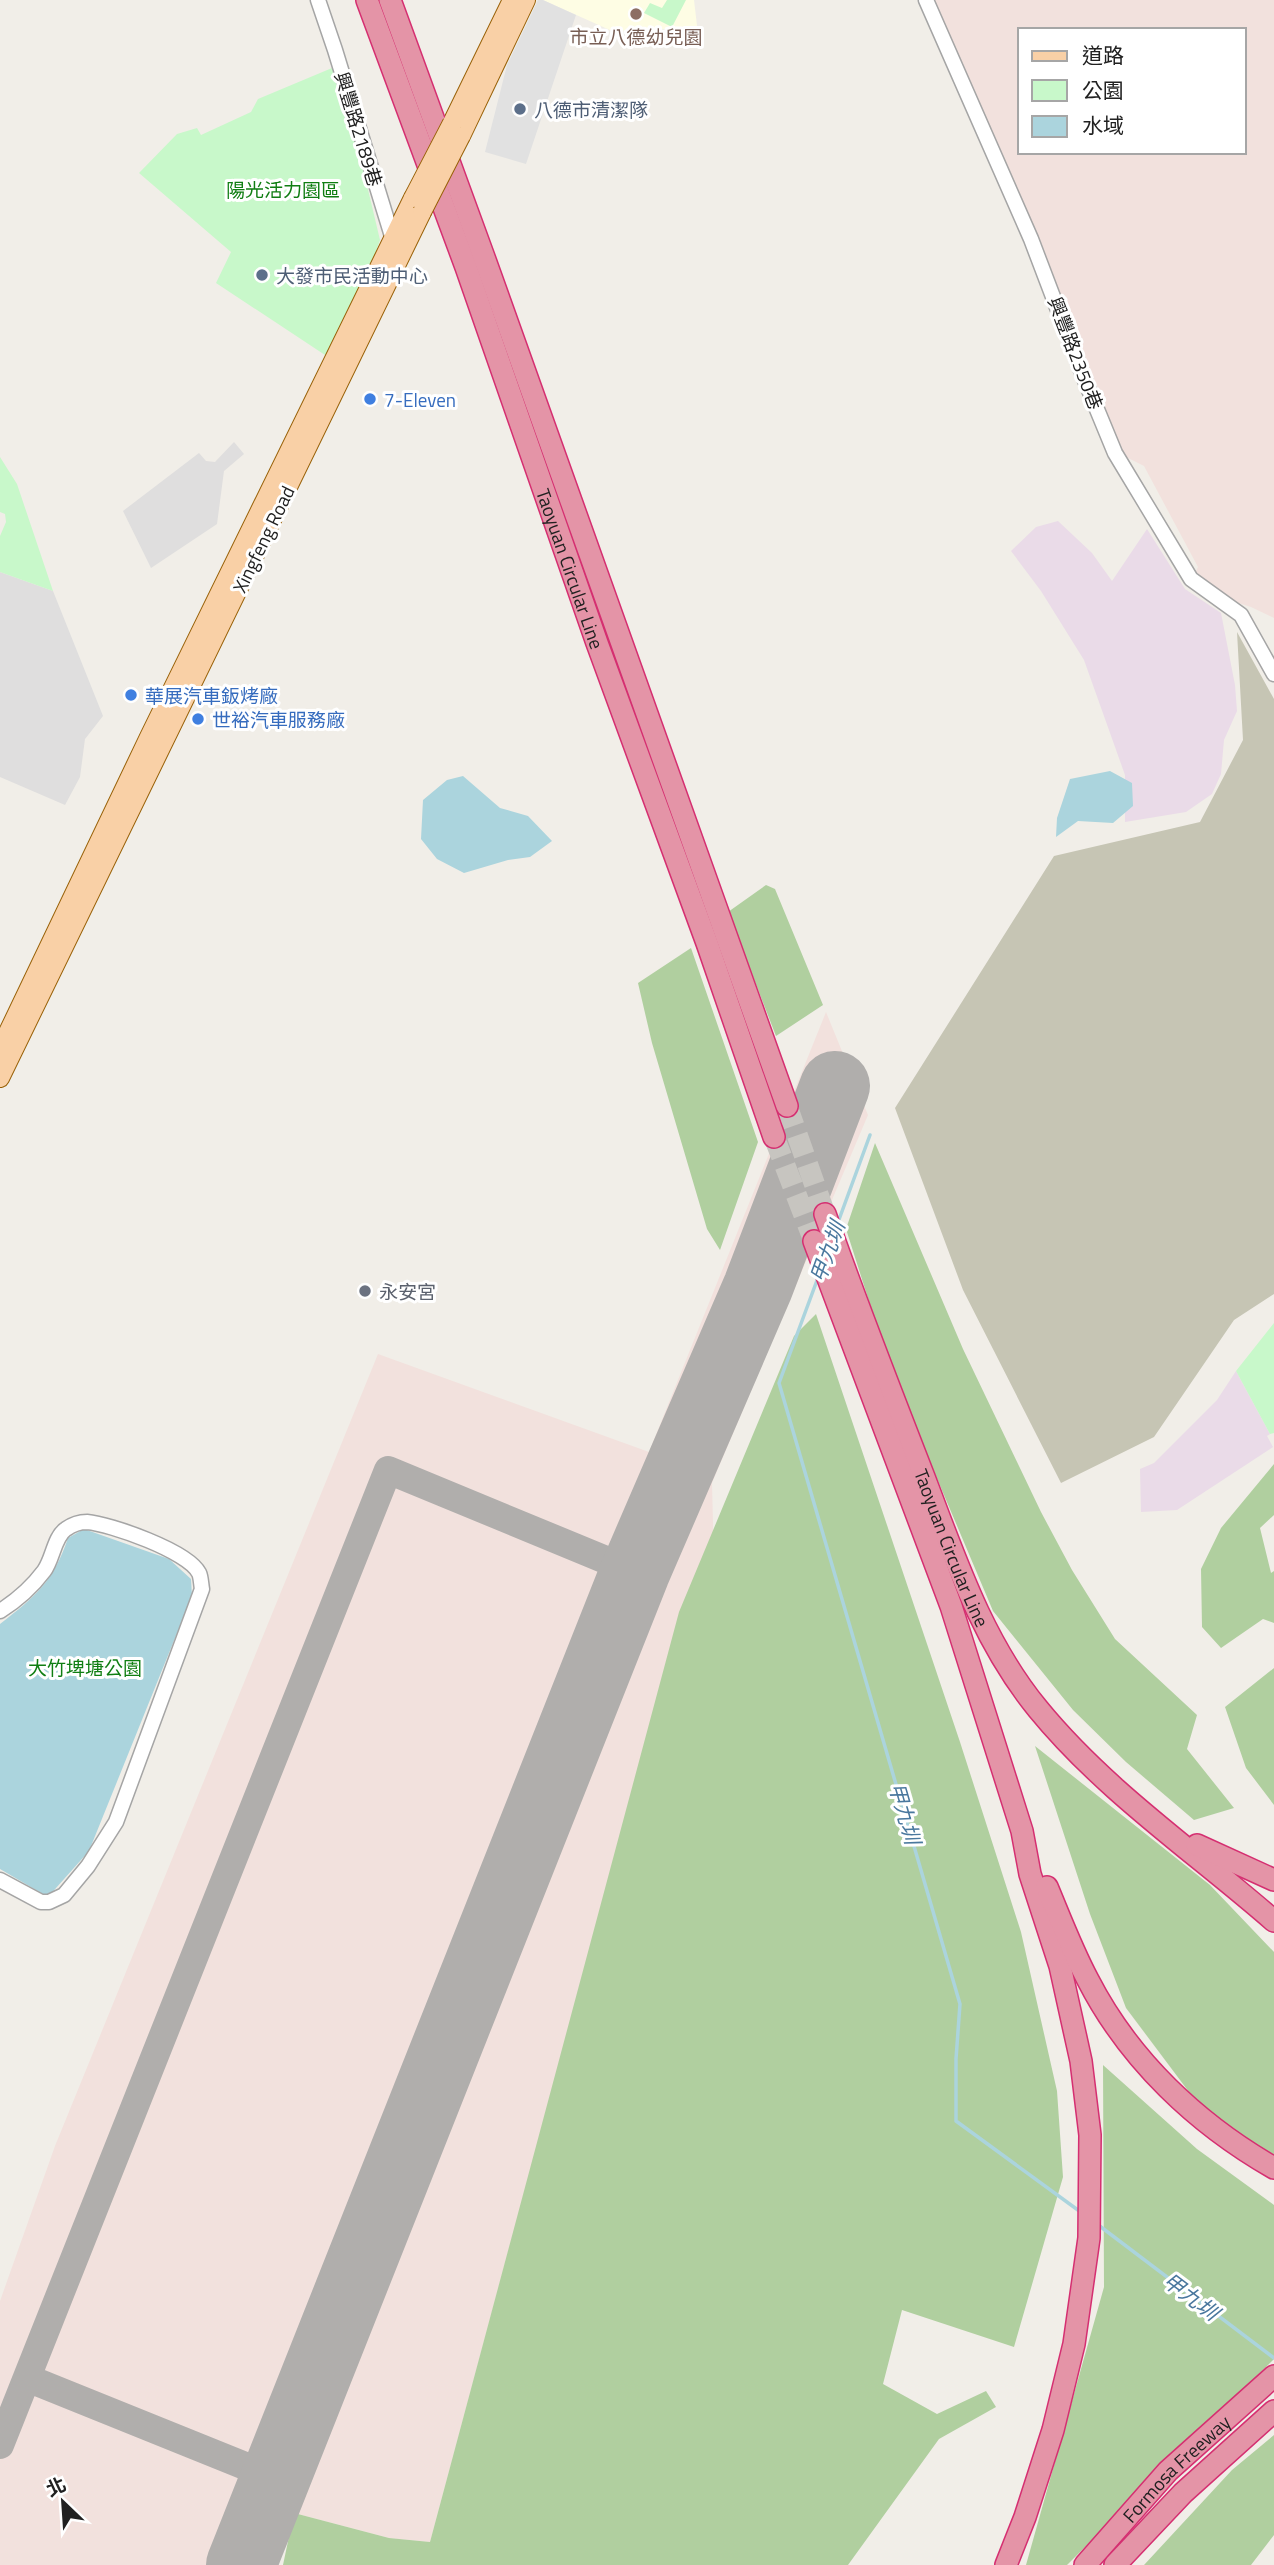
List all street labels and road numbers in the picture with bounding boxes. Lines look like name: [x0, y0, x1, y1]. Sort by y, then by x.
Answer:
street label: 興豐路2189巷: [328, 68, 390, 190]
street label: 興豐路2350巷: [1041, 292, 1111, 414]
street label: Xingfeng Road: [225, 481, 301, 597]
street label: Taoyuan Circular Line: [530, 484, 612, 653]
street label: Taoyuan Circular Line: [908, 1464, 997, 1631]
street label: Formosa Freeway: [1115, 2407, 1237, 2528]

